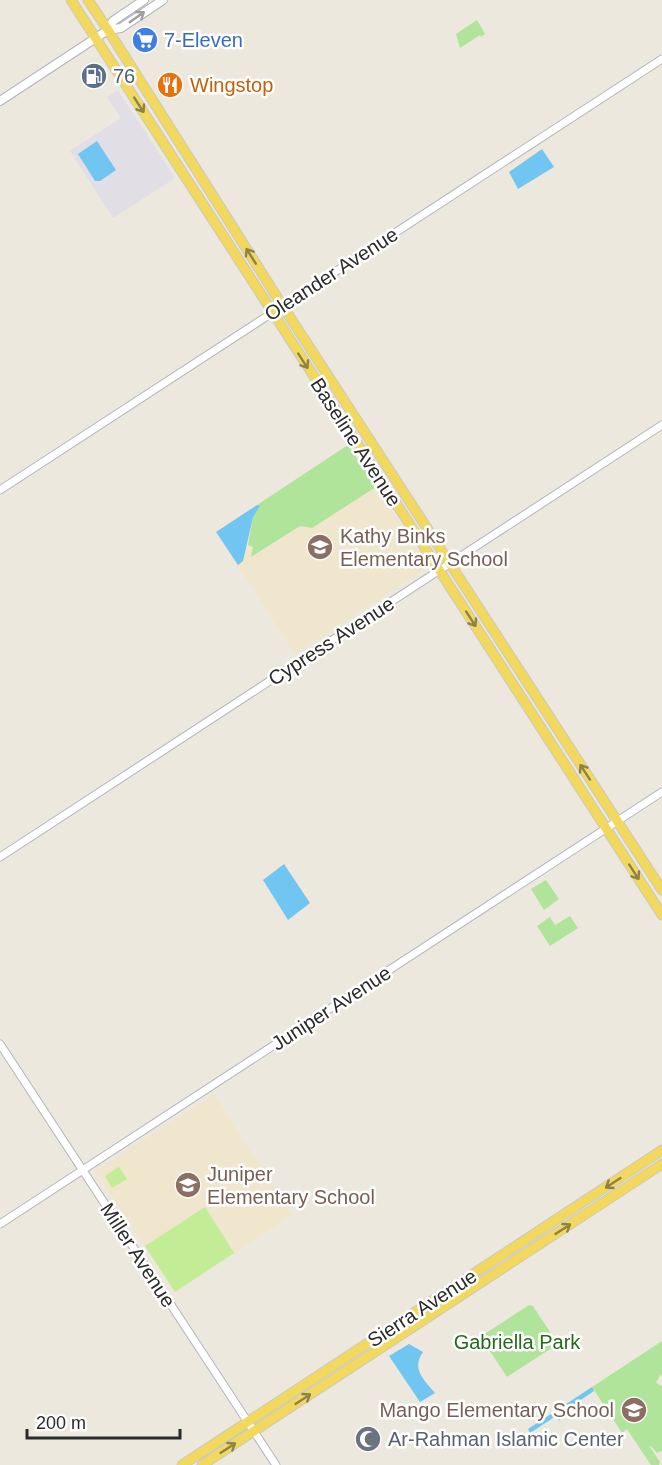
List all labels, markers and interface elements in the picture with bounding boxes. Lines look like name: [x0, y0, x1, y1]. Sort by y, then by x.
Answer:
one-way arrow: [128, 11, 144, 23]
supermarket icon: 7-Eleven: [130, 25, 160, 55]
place label: 7-Eleven: [164, 29, 243, 51]
fuel station icon: 76: [79, 61, 109, 91]
place label: 76: [113, 65, 135, 87]
restaurant icon: Wingstop: [155, 70, 185, 100]
place label: Wingstop: [190, 74, 273, 96]
one-way arrow: [133, 96, 145, 113]
street label: Oleander Avenue: [260, 223, 402, 325]
one-way arrow: [244, 248, 256, 265]
one-way arrow: [297, 353, 310, 370]
street label: Baseline Avenue: [306, 374, 406, 510]
place label: Kathy Binks Elementary School: [340, 525, 508, 570]
school or university icon: Kathy Binks Elementary School: [305, 532, 335, 562]
street label: Cypress Avenue: [264, 592, 398, 690]
one-way arrow: [465, 610, 477, 627]
one-way arrow: [579, 764, 592, 781]
one-way arrow: [628, 863, 640, 879]
street label: Juniper Avenue: [267, 961, 395, 1055]
place label: Juniper Elementary School: [207, 1163, 375, 1208]
school or university icon: Juniper Elementary School: [173, 1170, 203, 1200]
one-way arrow: [605, 1177, 622, 1189]
street label: Miller Avenue: [96, 1199, 180, 1311]
one-way arrow: [554, 1223, 571, 1235]
street label: Sierra Avenue: [363, 1265, 481, 1351]
park label: Gabriella Park: [454, 1331, 581, 1353]
one-way arrow: [294, 1393, 311, 1405]
school or university icon: Mango Elementary School: [619, 1395, 649, 1425]
place label: Mango Elementary School: [379, 1399, 614, 1421]
scale bar: [27, 1402, 180, 1440]
text: 200 m: [36, 1413, 86, 1433]
mosque icon: Ar-Rahman Islamic Center: [353, 1424, 383, 1454]
place label: Ar-Rahman Islamic Center: [388, 1428, 624, 1450]
one-way arrow: [219, 1442, 236, 1454]

